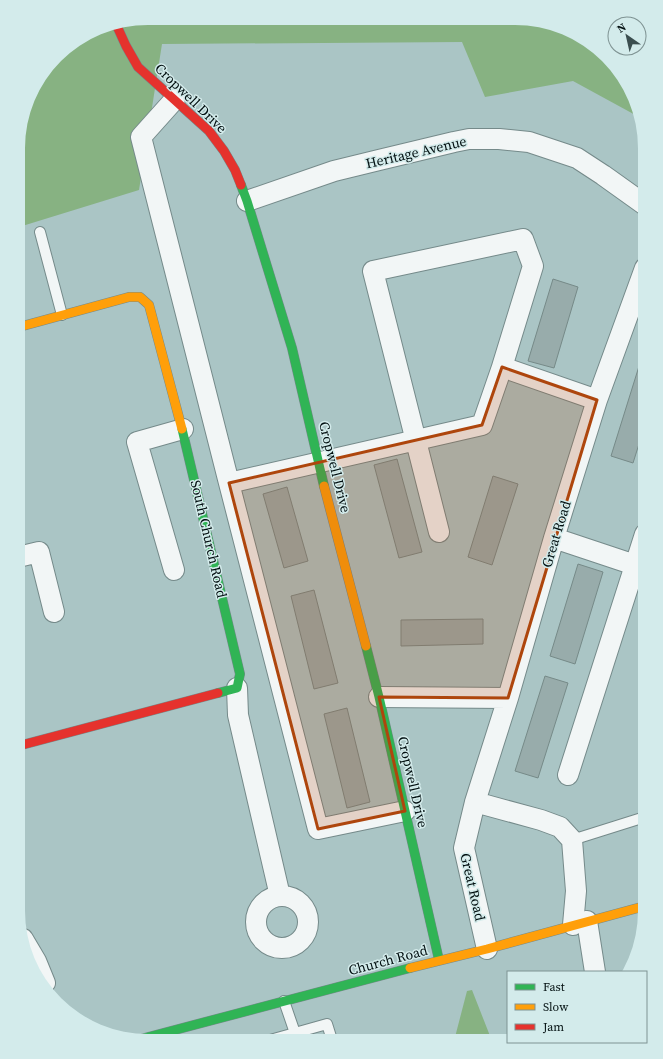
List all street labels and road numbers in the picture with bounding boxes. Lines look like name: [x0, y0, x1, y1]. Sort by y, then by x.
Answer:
street label: Cropwell Drive: [151, 58, 231, 138]
street label: Heritage Avenue: [364, 131, 468, 173]
street label: Cropwell Drive: [314, 419, 356, 515]
street label: South Church Road: [186, 478, 232, 600]
street label: Great Road: [536, 498, 576, 570]
street label: Cropwell Drive: [393, 734, 433, 830]
street label: Great Road: [455, 851, 491, 923]
street label: Church Road: [346, 940, 430, 980]

